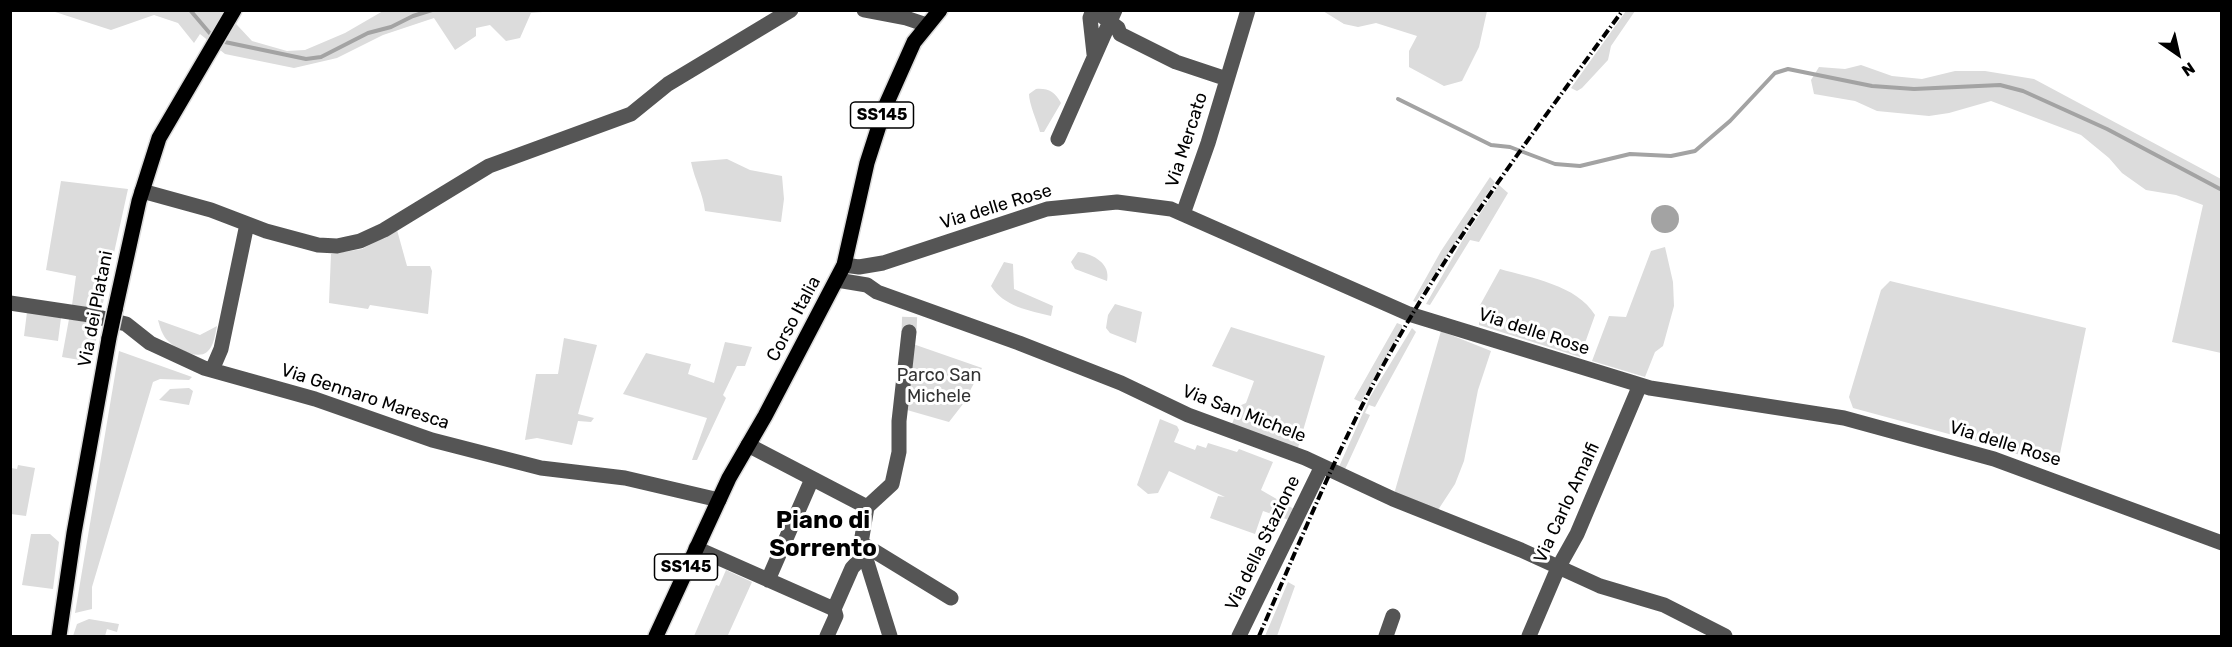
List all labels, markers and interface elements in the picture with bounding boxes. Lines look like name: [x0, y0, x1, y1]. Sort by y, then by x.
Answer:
north arrow: [2148, 24, 2208, 84]
text: N: [2178, 58, 2198, 80]
street label: Via Mercato: [1161, 90, 1213, 190]
road number: SS145: [850, 102, 914, 128]
street label: Via delle Rose: [938, 180, 1054, 234]
street label: Via dei Platani: [74, 249, 118, 369]
street label: Corso Italia: [762, 273, 826, 365]
street label: Via delle Rose: [1476, 304, 1592, 360]
street label: Via Gennaro Maresca: [278, 360, 452, 434]
park label: Parco San Michele: [897, 365, 981, 407]
street label: Via San Michele: [1179, 380, 1309, 448]
street label: Via delle Rose: [1947, 417, 2063, 471]
street label: Via Carlo Amalfi: [1530, 439, 1604, 567]
street label: Via della Stazione: [1221, 472, 1305, 614]
district label: Piano di Sorrento: [769, 507, 877, 563]
road number: SS145: [654, 554, 718, 580]

